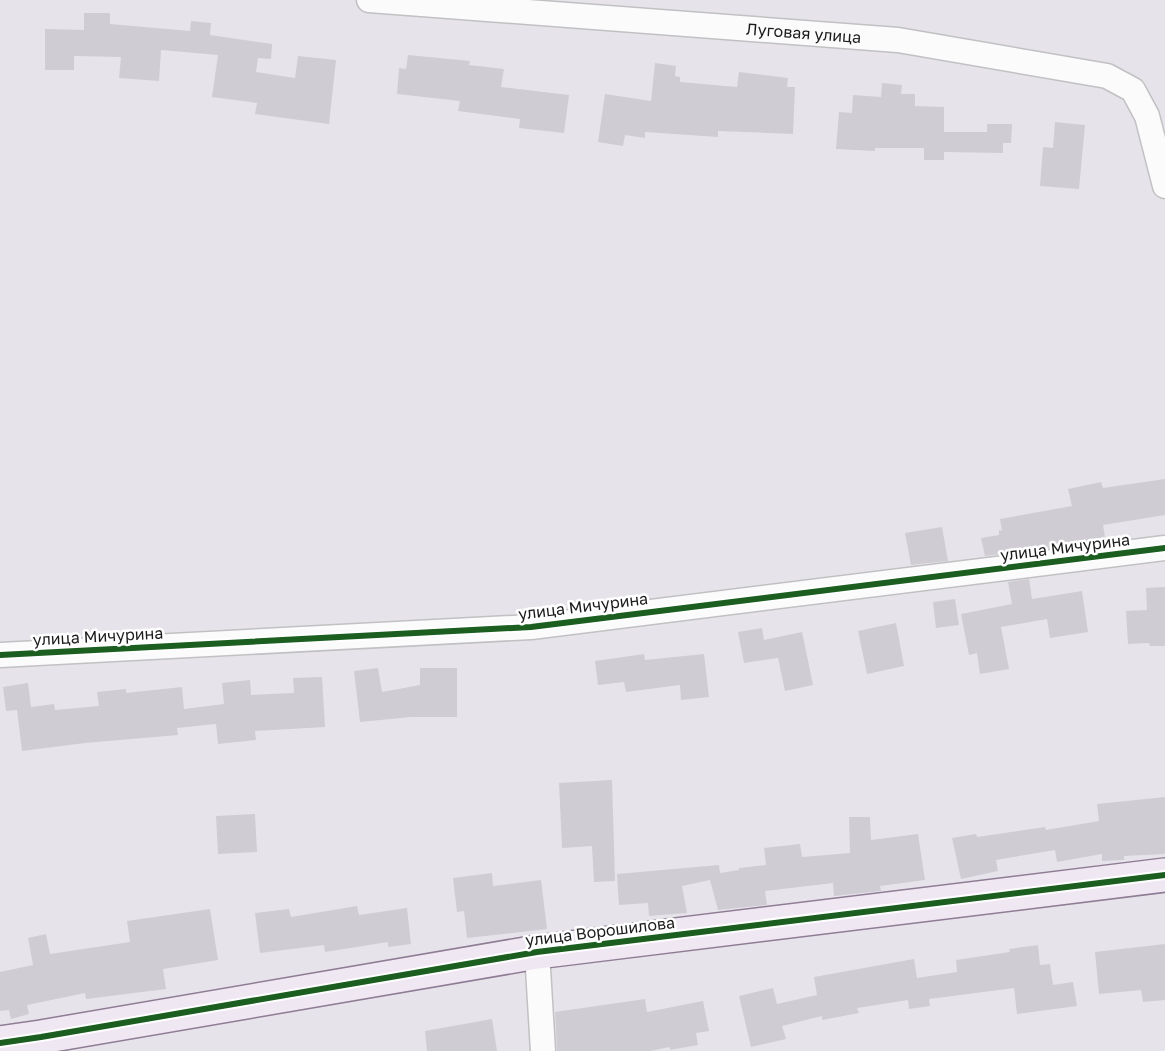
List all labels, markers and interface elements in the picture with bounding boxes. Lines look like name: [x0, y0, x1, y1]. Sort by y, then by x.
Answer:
street label: Луговая улица: [745, 19, 862, 47]
street label: улица Мичурина: [999, 529, 1131, 565]
street label: улица Мичурина: [517, 588, 649, 624]
street label: улица Мичурина: [32, 623, 164, 649]
street label: улица Ворошилова: [524, 912, 676, 950]

